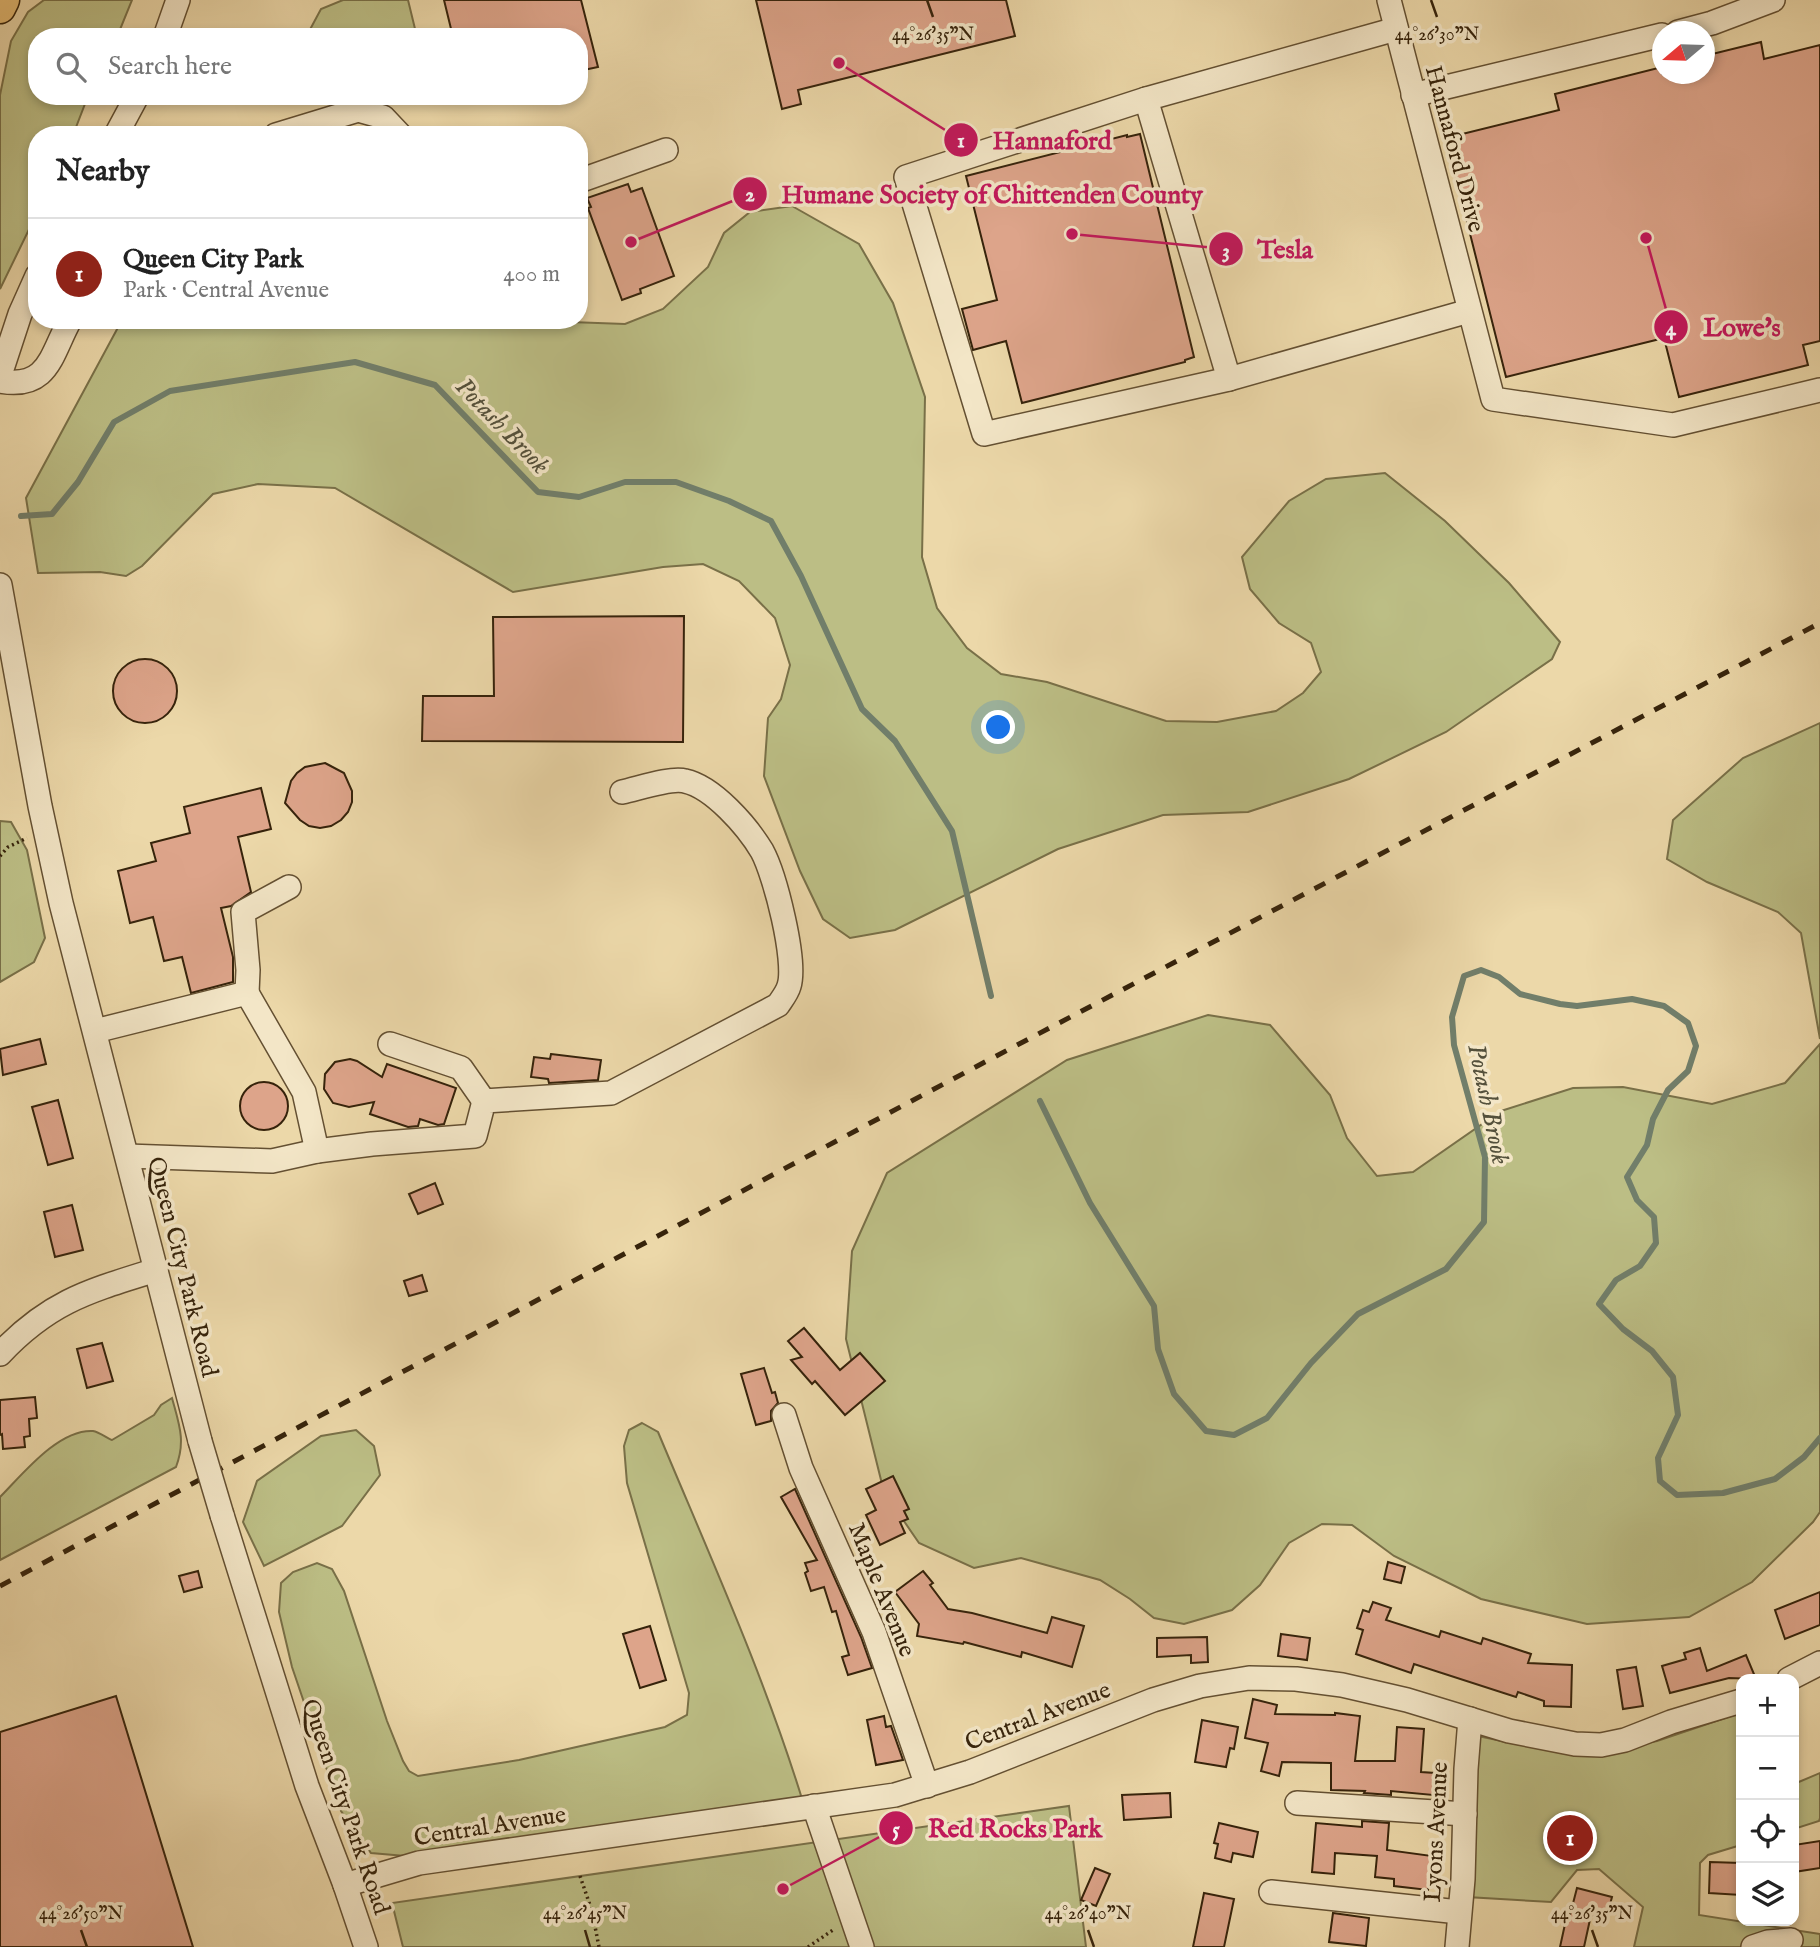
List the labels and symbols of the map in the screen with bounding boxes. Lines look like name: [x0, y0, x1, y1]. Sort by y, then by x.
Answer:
north arrow: [1652, 21, 1715, 84]
text: 44°26'35"N: [892, 24, 974, 47]
text: 44°26'30"N: [1395, 24, 1480, 47]
street label: Hannaford Drive: [1417, 62, 1491, 236]
callout: Hannaford: [944, 116, 1126, 163]
text: Hannaford: [992, 125, 1113, 158]
text: 1: [957, 128, 965, 155]
callout: Humane Society of Chittenden County: [732, 170, 1217, 217]
text: Humane Society of Chittenden County: [781, 179, 1204, 212]
text: 2: [745, 182, 755, 209]
callout: Tesla: [1208, 226, 1328, 273]
text: Tesla: [1256, 234, 1314, 267]
text: 3: [1222, 238, 1230, 265]
callout: Lowe's: [1654, 304, 1794, 351]
text: Lowe's: [1703, 312, 1781, 345]
text: 4: [1666, 316, 1677, 343]
water label: Potash Brook: [448, 371, 557, 482]
your location: [981, 710, 1015, 744]
water label: Potash Brook: [1459, 1041, 1517, 1168]
street label: Queen City Park Road: [140, 1154, 224, 1381]
street label: Maple Avenue: [840, 1518, 922, 1662]
street label: Central Avenue: [961, 1675, 1115, 1759]
street label: Queen City Park Road: [294, 1695, 397, 1919]
street label: Lyons Avenue: [1418, 1761, 1456, 1903]
street label: Central Avenue: [412, 1800, 568, 1854]
callout: Red Rocks Park: [879, 1805, 1116, 1852]
pin: 1: [1547, 1812, 1593, 1864]
text: Red Rocks Park: [928, 1813, 1103, 1846]
text: 5: [892, 1817, 900, 1844]
text: 44°26'50"N: [39, 1903, 124, 1926]
text: 44°26'45"N: [543, 1903, 627, 1926]
text: 44°26'40"N: [1045, 1903, 1132, 1926]
text: 44°26'35"N: [1551, 1903, 1633, 1926]

